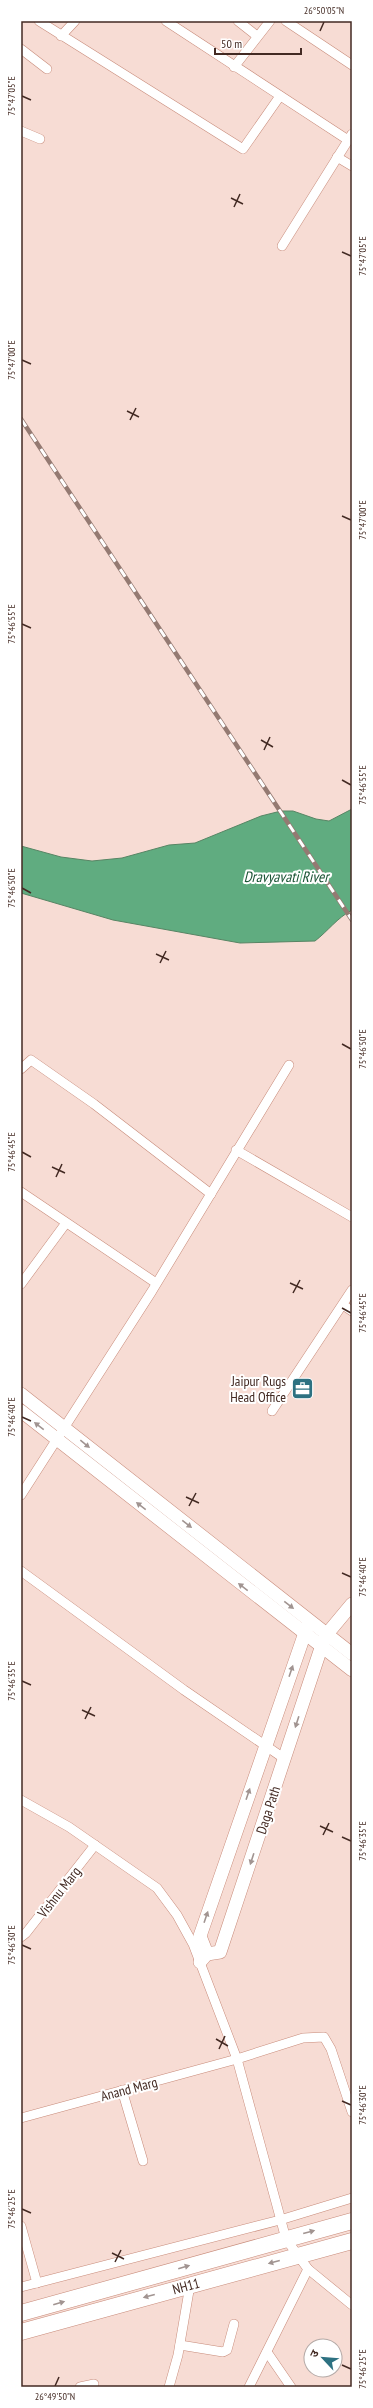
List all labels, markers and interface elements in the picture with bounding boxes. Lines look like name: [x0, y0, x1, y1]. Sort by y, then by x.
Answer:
text: 26°50'05"N: [304, 4, 344, 17]
scale bar: [215, 30, 301, 56]
text: 50 m: [221, 36, 242, 51]
text: 75°47'05"E: [5, 76, 18, 116]
text: 75°47'05"E: [356, 236, 369, 276]
text: 75°47'00"E: [5, 340, 18, 380]
text: 75°47'00"E: [356, 500, 369, 540]
text: 75°46'55"E: [5, 604, 18, 644]
text: 75°46'55"E: [356, 765, 369, 805]
water label: Dravyavati River: [244, 867, 330, 886]
text: 75°46'50"E: [5, 868, 18, 908]
text: 75°46'50"E: [356, 1029, 369, 1069]
text: 75°46'45"E: [5, 1132, 18, 1172]
text: 75°46'45"E: [356, 1293, 369, 1333]
place label: Jaipur Rugs Head Office: [230, 1372, 286, 1406]
office icon: Jaipur Rugs Head Office: [289, 1376, 315, 1402]
text: 75°46'40"E: [5, 1397, 18, 1437]
one-way arrow: [34, 1421, 45, 1430]
one-way arrow: [80, 1439, 91, 1448]
one-way arrow: [136, 1502, 147, 1510]
one-way arrow: [181, 1520, 192, 1529]
text: 75°46'40"E: [356, 1557, 369, 1597]
one-way arrow: [238, 1582, 249, 1591]
one-way arrow: [284, 1600, 295, 1609]
text: 75°46'35"E: [5, 1661, 18, 1701]
one-way arrow: [288, 1665, 294, 1677]
one-way arrow: [294, 1716, 300, 1728]
street label: Daga Path: [252, 1784, 284, 1836]
one-way arrow: [245, 1788, 251, 1800]
text: 75°46'35"E: [356, 1821, 369, 1861]
one-way arrow: [249, 1853, 255, 1865]
street label: Vishnu Marg: [33, 1863, 85, 1922]
one-way arrow: [204, 1911, 210, 1923]
text: 75°46'30"E: [5, 1925, 18, 1965]
street label: Anand Marg: [99, 2073, 159, 2105]
text: 75°46'30"E: [356, 2085, 369, 2125]
text: 75°46'25"E: [5, 2189, 18, 2229]
one-way arrow: [303, 2229, 315, 2235]
one-way arrow: [268, 2259, 280, 2265]
one-way arrow: [178, 2264, 190, 2270]
street label: NH11: [170, 2274, 202, 2298]
one-way arrow: [142, 2294, 155, 2300]
one-way arrow: [52, 2299, 65, 2305]
north arrow: [303, 2338, 343, 2378]
text: उ: [306, 2347, 322, 2360]
text: 75°46'25"E: [356, 2349, 369, 2389]
text: 26°49'50"N: [35, 2390, 75, 2403]

